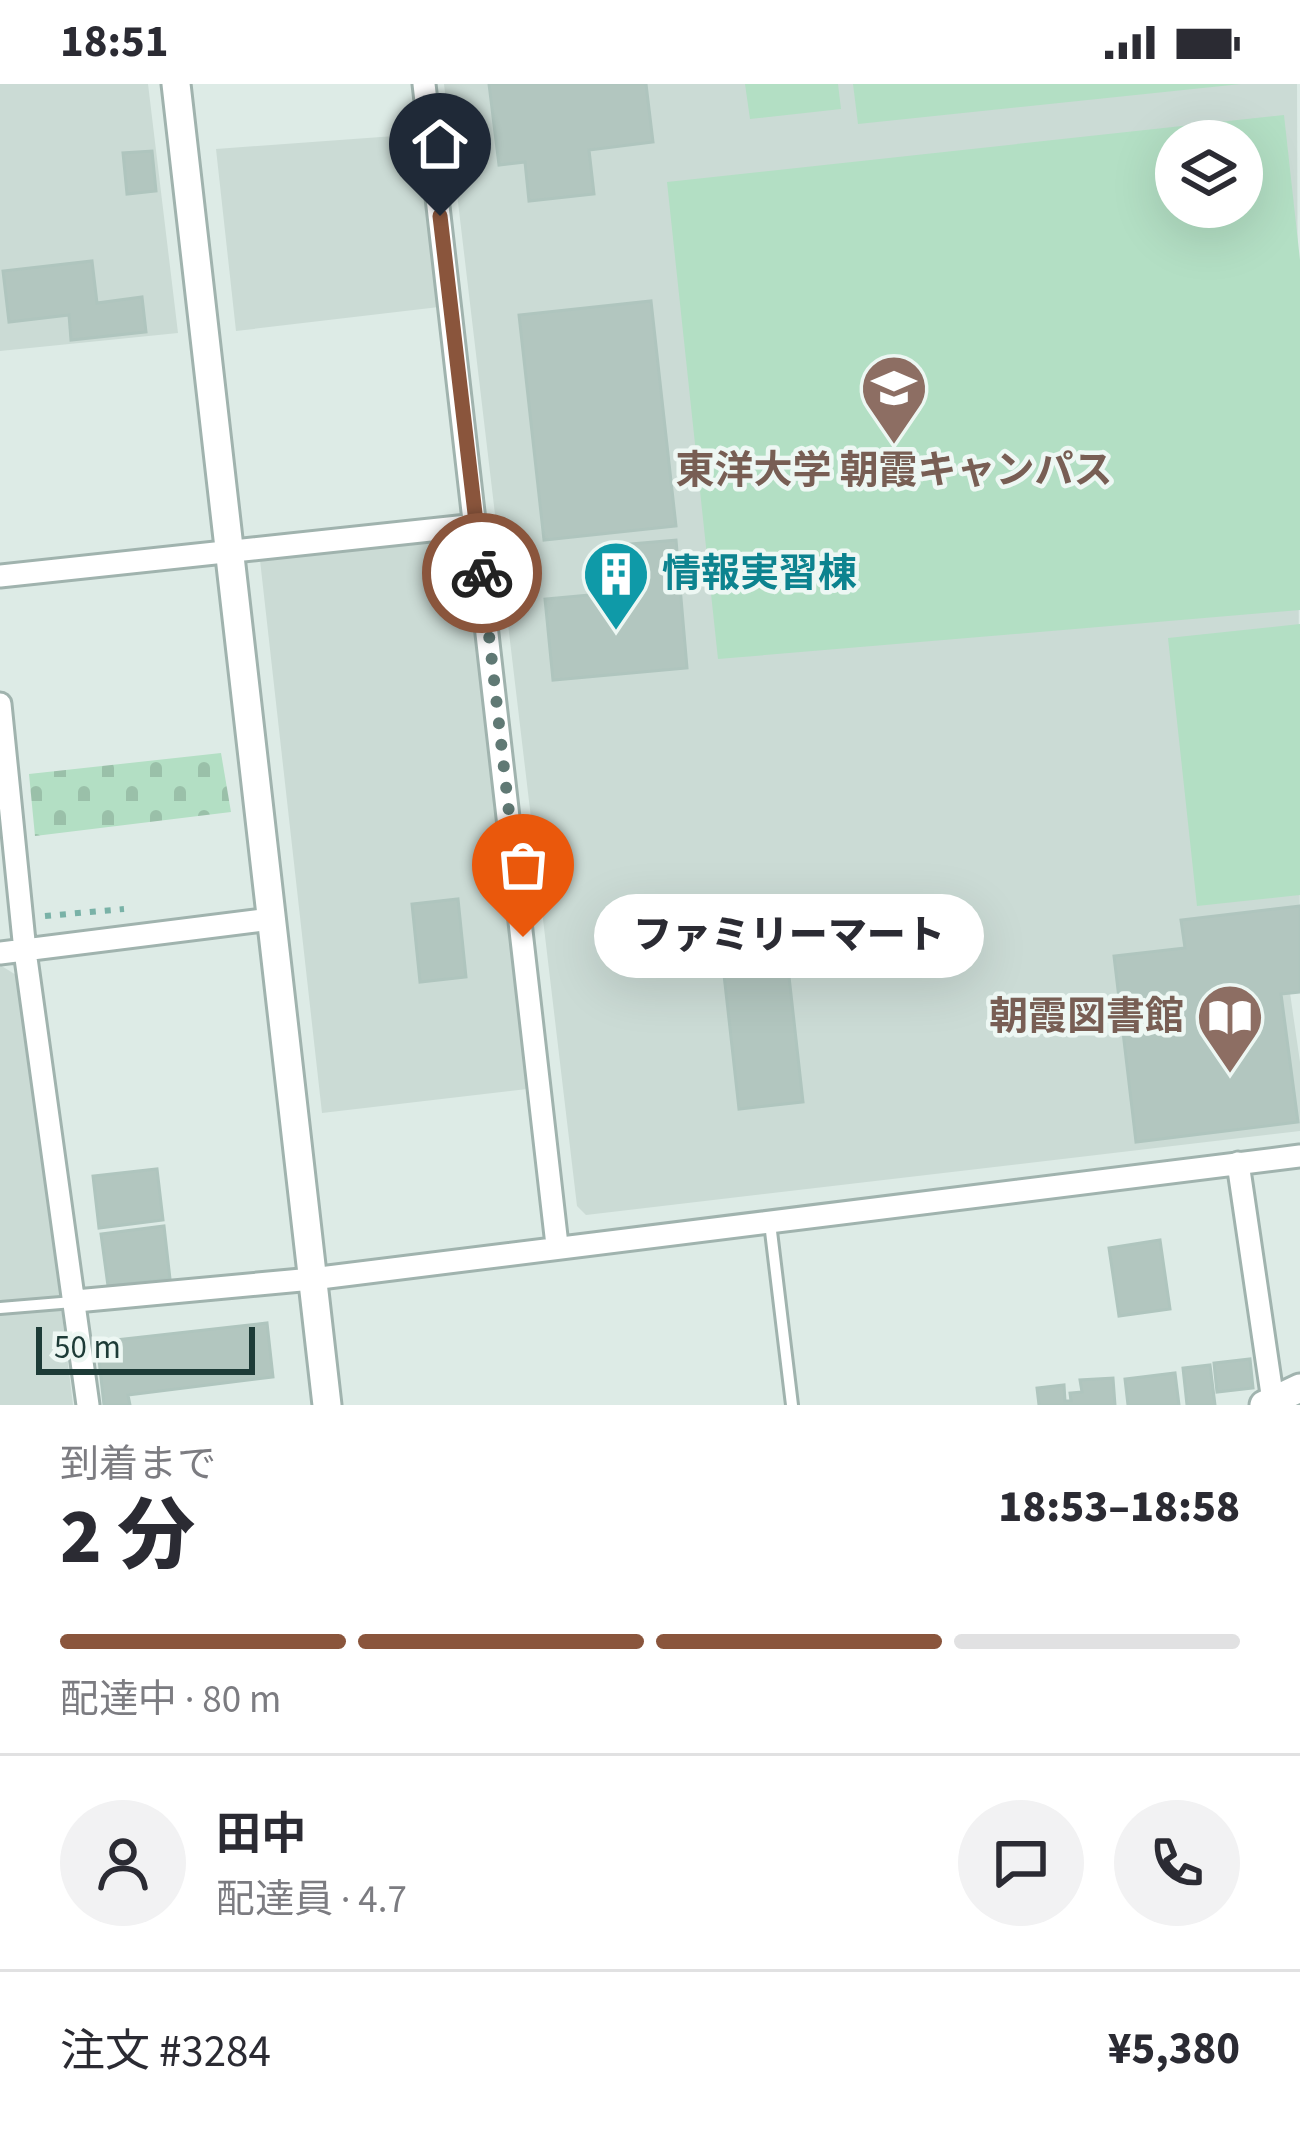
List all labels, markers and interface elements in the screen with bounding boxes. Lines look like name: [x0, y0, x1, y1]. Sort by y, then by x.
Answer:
text: 18:51: [60, 10, 169, 74]
pin: [389, 93, 491, 216]
icon: home: [407, 111, 473, 177]
map controls: [1155, 120, 1263, 228]
button: layers: [1155, 120, 1263, 228]
school or university icon: 東洋大学 朝霞キャンパス: [859, 353, 929, 447]
place label: 東洋大学 朝霞キャンパス: [676, 443, 1112, 499]
courier: [422, 513, 542, 633]
building icon: 情報実習棟: [581, 539, 651, 633]
icon: bike: [449, 540, 515, 606]
place label: 情報実習棟: [662, 546, 857, 602]
pin: [472, 814, 574, 937]
icon: bag: [490, 832, 556, 898]
callout: ファミリーマート: [595, 895, 985, 979]
text: ファミリーマート: [633, 908, 945, 964]
library icon: 朝霞図書館: [1195, 982, 1265, 1076]
place label: 朝霞図書館: [989, 989, 1184, 1045]
scale bar: [36, 1321, 255, 1374]
text: 50 m: [54, 1324, 121, 1371]
text: 到着まで: [60, 1437, 216, 1493]
text: 18:53–18:58: [998, 1475, 1240, 1539]
text: 2 分: [60, 1482, 195, 1593]
text: 配達中 · 80 m: [60, 1672, 281, 1728]
button: person: [60, 1800, 186, 1926]
button: chat: [958, 1800, 1084, 1926]
button: phone: [1114, 1800, 1240, 1926]
text: 田中: [216, 1803, 306, 1867]
text: 配達員 · 4.7: [216, 1872, 407, 1928]
text: ¥5,380: [1108, 2017, 1240, 2081]
text: 注文 #3284: [60, 2020, 271, 2084]

